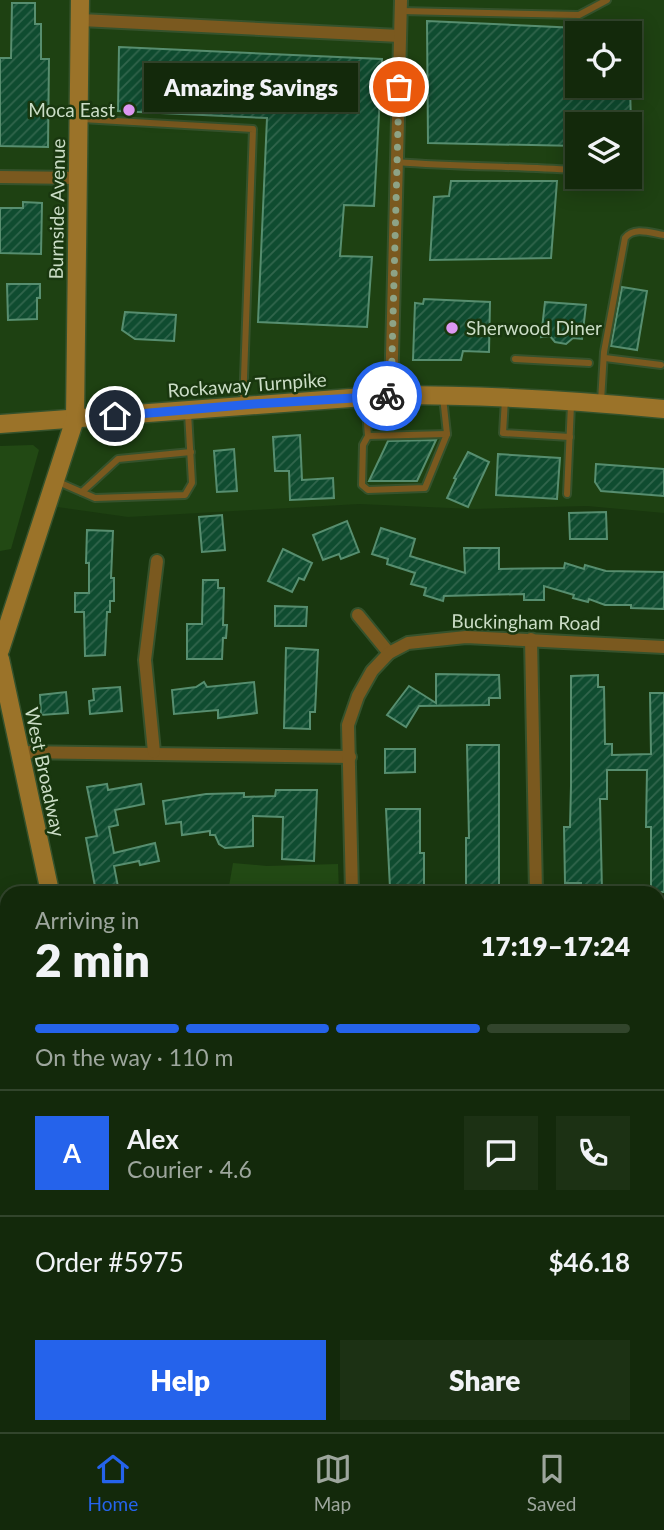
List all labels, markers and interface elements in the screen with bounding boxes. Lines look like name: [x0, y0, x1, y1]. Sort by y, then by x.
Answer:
map controls: [565, 21, 642, 189]
button: locate: [565, 21, 642, 98]
pin: [369, 57, 429, 117]
callout: Amazing Savings: [144, 62, 357, 112]
icon: bag: [380, 68, 418, 106]
text: Amazing Savings: [164, 73, 338, 101]
place label: Moca East: [28, 98, 115, 121]
marker: Moca East: [121, 102, 137, 118]
button: layers: [565, 112, 642, 189]
street label: Burnside Avenue: [44, 138, 69, 280]
place label: Sherwood Diner: [466, 316, 602, 339]
marker: Sherwood Diner: [444, 320, 460, 336]
courier: [352, 361, 422, 431]
street label: Rockaway Turnpike: [167, 367, 327, 402]
icon: bike: [368, 377, 406, 415]
pin: [85, 386, 145, 446]
icon: home: [96, 397, 134, 435]
street label: Buckingham Road: [451, 609, 601, 634]
street label: West Broadway: [21, 705, 70, 839]
text: Arriving in: [35, 906, 139, 934]
text: 17:19–17:24: [480, 930, 630, 962]
text: 2 min: [35, 932, 150, 987]
text: On the way · 110 m: [35, 1043, 234, 1071]
button: chat: [464, 1116, 538, 1190]
button: phone: [556, 1116, 630, 1190]
text: Alex: [127, 1123, 179, 1155]
text: A: [63, 1137, 81, 1169]
text: Courier · 4.6: [127, 1155, 252, 1183]
text: Order #5975: [35, 1246, 184, 1278]
text: $46.18: [548, 1246, 630, 1278]
button: Help: [35, 1340, 326, 1420]
button: Share: [340, 1340, 630, 1420]
tab: Home: [88, 1450, 138, 1515]
tab: Map: [314, 1450, 352, 1515]
tab: Saved: [527, 1450, 576, 1515]

